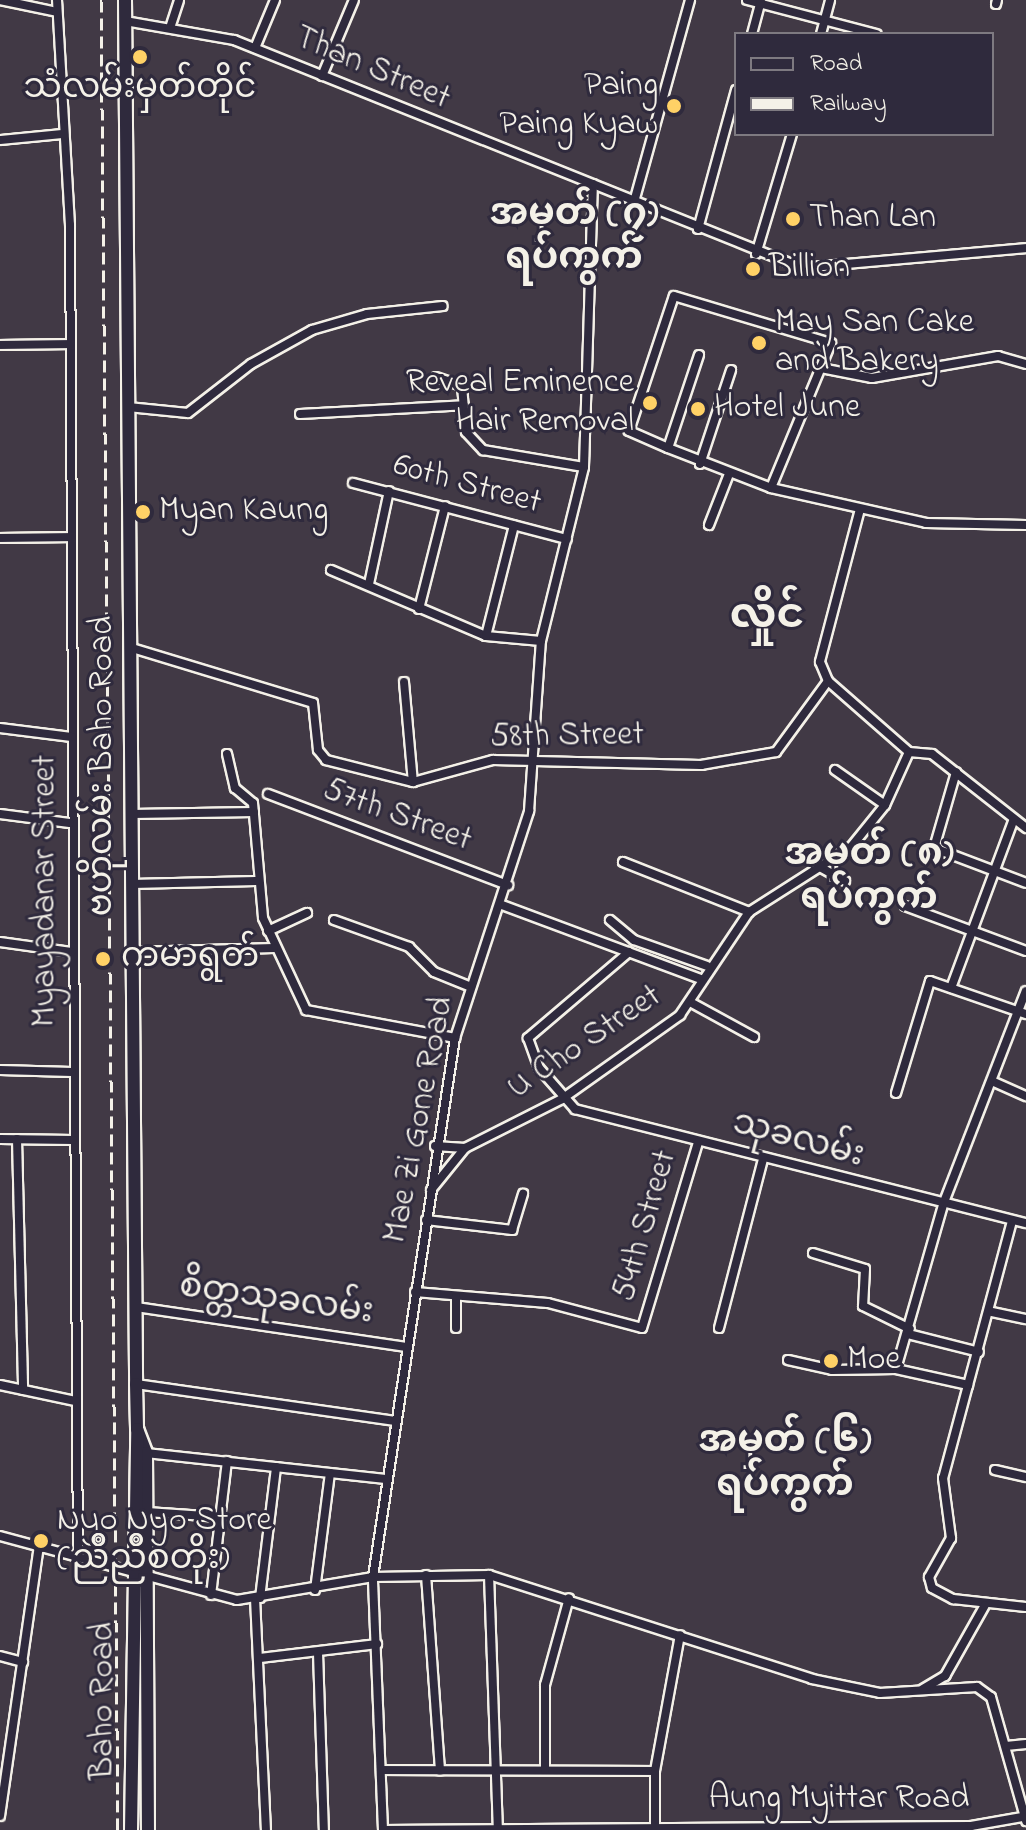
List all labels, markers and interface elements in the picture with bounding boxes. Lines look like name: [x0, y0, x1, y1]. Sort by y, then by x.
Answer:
street label: Than Street: [288, 18, 456, 120]
legend: [734, 32, 994, 136]
text: Road: [810, 47, 862, 82]
marker: သံလမ်းမှတ်တိုင်: [131, 48, 149, 66]
place label: Paing Paing Kyaw: [499, 66, 658, 146]
place label: သံလမ်းမှတ်တိုင်: [24, 70, 256, 110]
text: Railway: [810, 87, 887, 122]
marker: Paing Paing Kyaw: [665, 97, 683, 115]
district label: အမှတ် (၇) ရပ်ကွက်: [490, 193, 658, 282]
place label: Than Lan: [809, 199, 936, 239]
marker: Than Lan: [784, 210, 802, 228]
place label: Billion: [769, 249, 850, 289]
marker: Billion: [744, 260, 762, 278]
place label: May San Cake and Bakery: [775, 303, 974, 382]
marker: May San Cake and Bakery: [750, 334, 768, 352]
place label: Reveal Eminence Hair Removal: [406, 363, 634, 442]
place label: Hotel June: [714, 389, 860, 429]
marker: Reveal Eminence Hair Removal: [641, 394, 659, 412]
marker: Hotel June: [689, 400, 707, 418]
street label: 60th Street: [389, 446, 545, 524]
place label: Myan Kaung: [159, 492, 328, 532]
marker: Myan Kaung: [134, 503, 152, 521]
district label: လှိုင်: [730, 592, 804, 642]
street label: ဗဟိုလမ်း Baho Road: [84, 616, 124, 916]
street label: 58th Street: [490, 715, 644, 759]
street label: Myayadanar Street: [26, 755, 66, 1027]
street label: 57th Street: [317, 770, 477, 862]
district label: အမှတ် (၈) ရပ်ကွက်: [784, 833, 954, 922]
place label: ကမာရွတ်: [121, 939, 259, 979]
marker: ကမာရွတ်: [92, 948, 114, 970]
street label: U Cho Street: [500, 977, 670, 1109]
street label: Mae Zi Gone Road: [376, 993, 464, 1247]
street label: သုခလမ်း: [728, 1104, 868, 1178]
street label: 54th Street: [605, 1146, 687, 1306]
street label: စိတ္တသုခလမ်း: [176, 1267, 376, 1335]
place label: Moe: [847, 1341, 901, 1381]
marker: Moe: [822, 1352, 840, 1370]
district label: အမှတ် (၆) ရပ်ကွက်: [699, 1420, 871, 1510]
place label: Nyo Nyo Store (ညိဳညိဳစတိုး): [57, 1501, 272, 1580]
marker: Nyo Nyo Store (ညိဳညိဳစတိုး): [32, 1532, 50, 1550]
street label: Baho Road: [84, 1622, 124, 1780]
street label: Aung Myittar Road: [709, 1780, 969, 1820]

